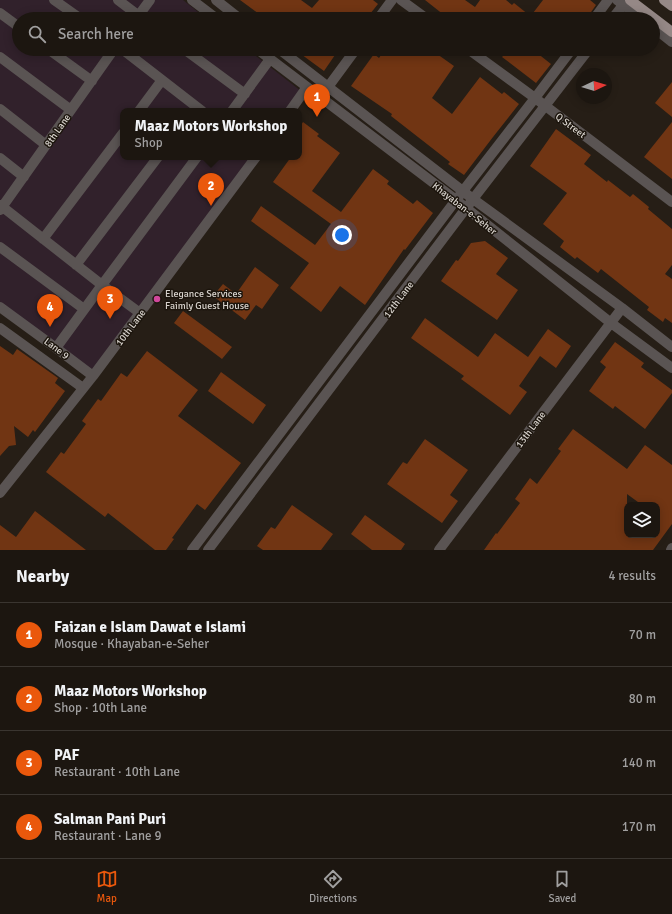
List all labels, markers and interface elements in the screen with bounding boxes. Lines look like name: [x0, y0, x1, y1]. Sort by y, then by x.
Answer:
search box: [12, 12, 660, 56]
icon: search: [26, 23, 48, 45]
text: Search here: [58, 25, 134, 43]
north arrow: [576, 68, 612, 104]
pin: 1: [304, 84, 330, 117]
popup: [120, 108, 302, 160]
street label: Q Street: [553, 111, 588, 141]
street label: 8th Lane: [42, 112, 73, 149]
text: Maaz Motors Workshop: [135, 117, 287, 135]
text: Shop: [135, 135, 163, 151]
pin: 2: [198, 173, 224, 206]
street label: Khayaban-e-Seher: [430, 180, 499, 238]
your location: [332, 225, 352, 245]
street label: 12th Lane: [381, 279, 416, 320]
pin: 3: [97, 286, 123, 319]
place label: Elegance Services Faimly Guest House: [165, 288, 249, 312]
pin: 4: [37, 294, 63, 327]
marker: Elegance Services Faimly Guest House: [152, 294, 162, 304]
street label: 10th Lane: [113, 307, 148, 348]
street label: Lane 9: [42, 336, 71, 362]
street label: 13th Lane: [513, 409, 548, 450]
map controls: [624, 502, 660, 538]
button: layers: [624, 502, 660, 538]
text: Nearby: [16, 566, 69, 587]
text: 4 results: [608, 568, 656, 584]
text: Faizan e Islam Dawat e Islami: [54, 618, 246, 636]
text: 1: [25, 627, 33, 643]
text: 70 m: [629, 627, 656, 643]
text: Mosque · Khayaban-e-Seher: [54, 636, 209, 652]
text: Maaz Motors Workshop: [54, 682, 207, 700]
text: 2: [25, 691, 33, 707]
text: 80 m: [629, 691, 656, 707]
text: Shop · 10th Lane: [54, 700, 147, 716]
text: PAF: [54, 746, 80, 764]
text: 3: [25, 755, 33, 771]
text: 140 m: [622, 755, 656, 771]
text: Restaurant · 10th Lane: [54, 764, 180, 780]
text: Salman Pani Puri: [54, 810, 166, 828]
text: 4: [25, 819, 33, 835]
text: 170 m: [622, 819, 656, 835]
text: Restaurant · Lane 9: [54, 828, 161, 844]
tab: Map: [96, 868, 118, 905]
tab: Directions: [309, 868, 357, 905]
tab: Saved: [549, 868, 576, 905]

